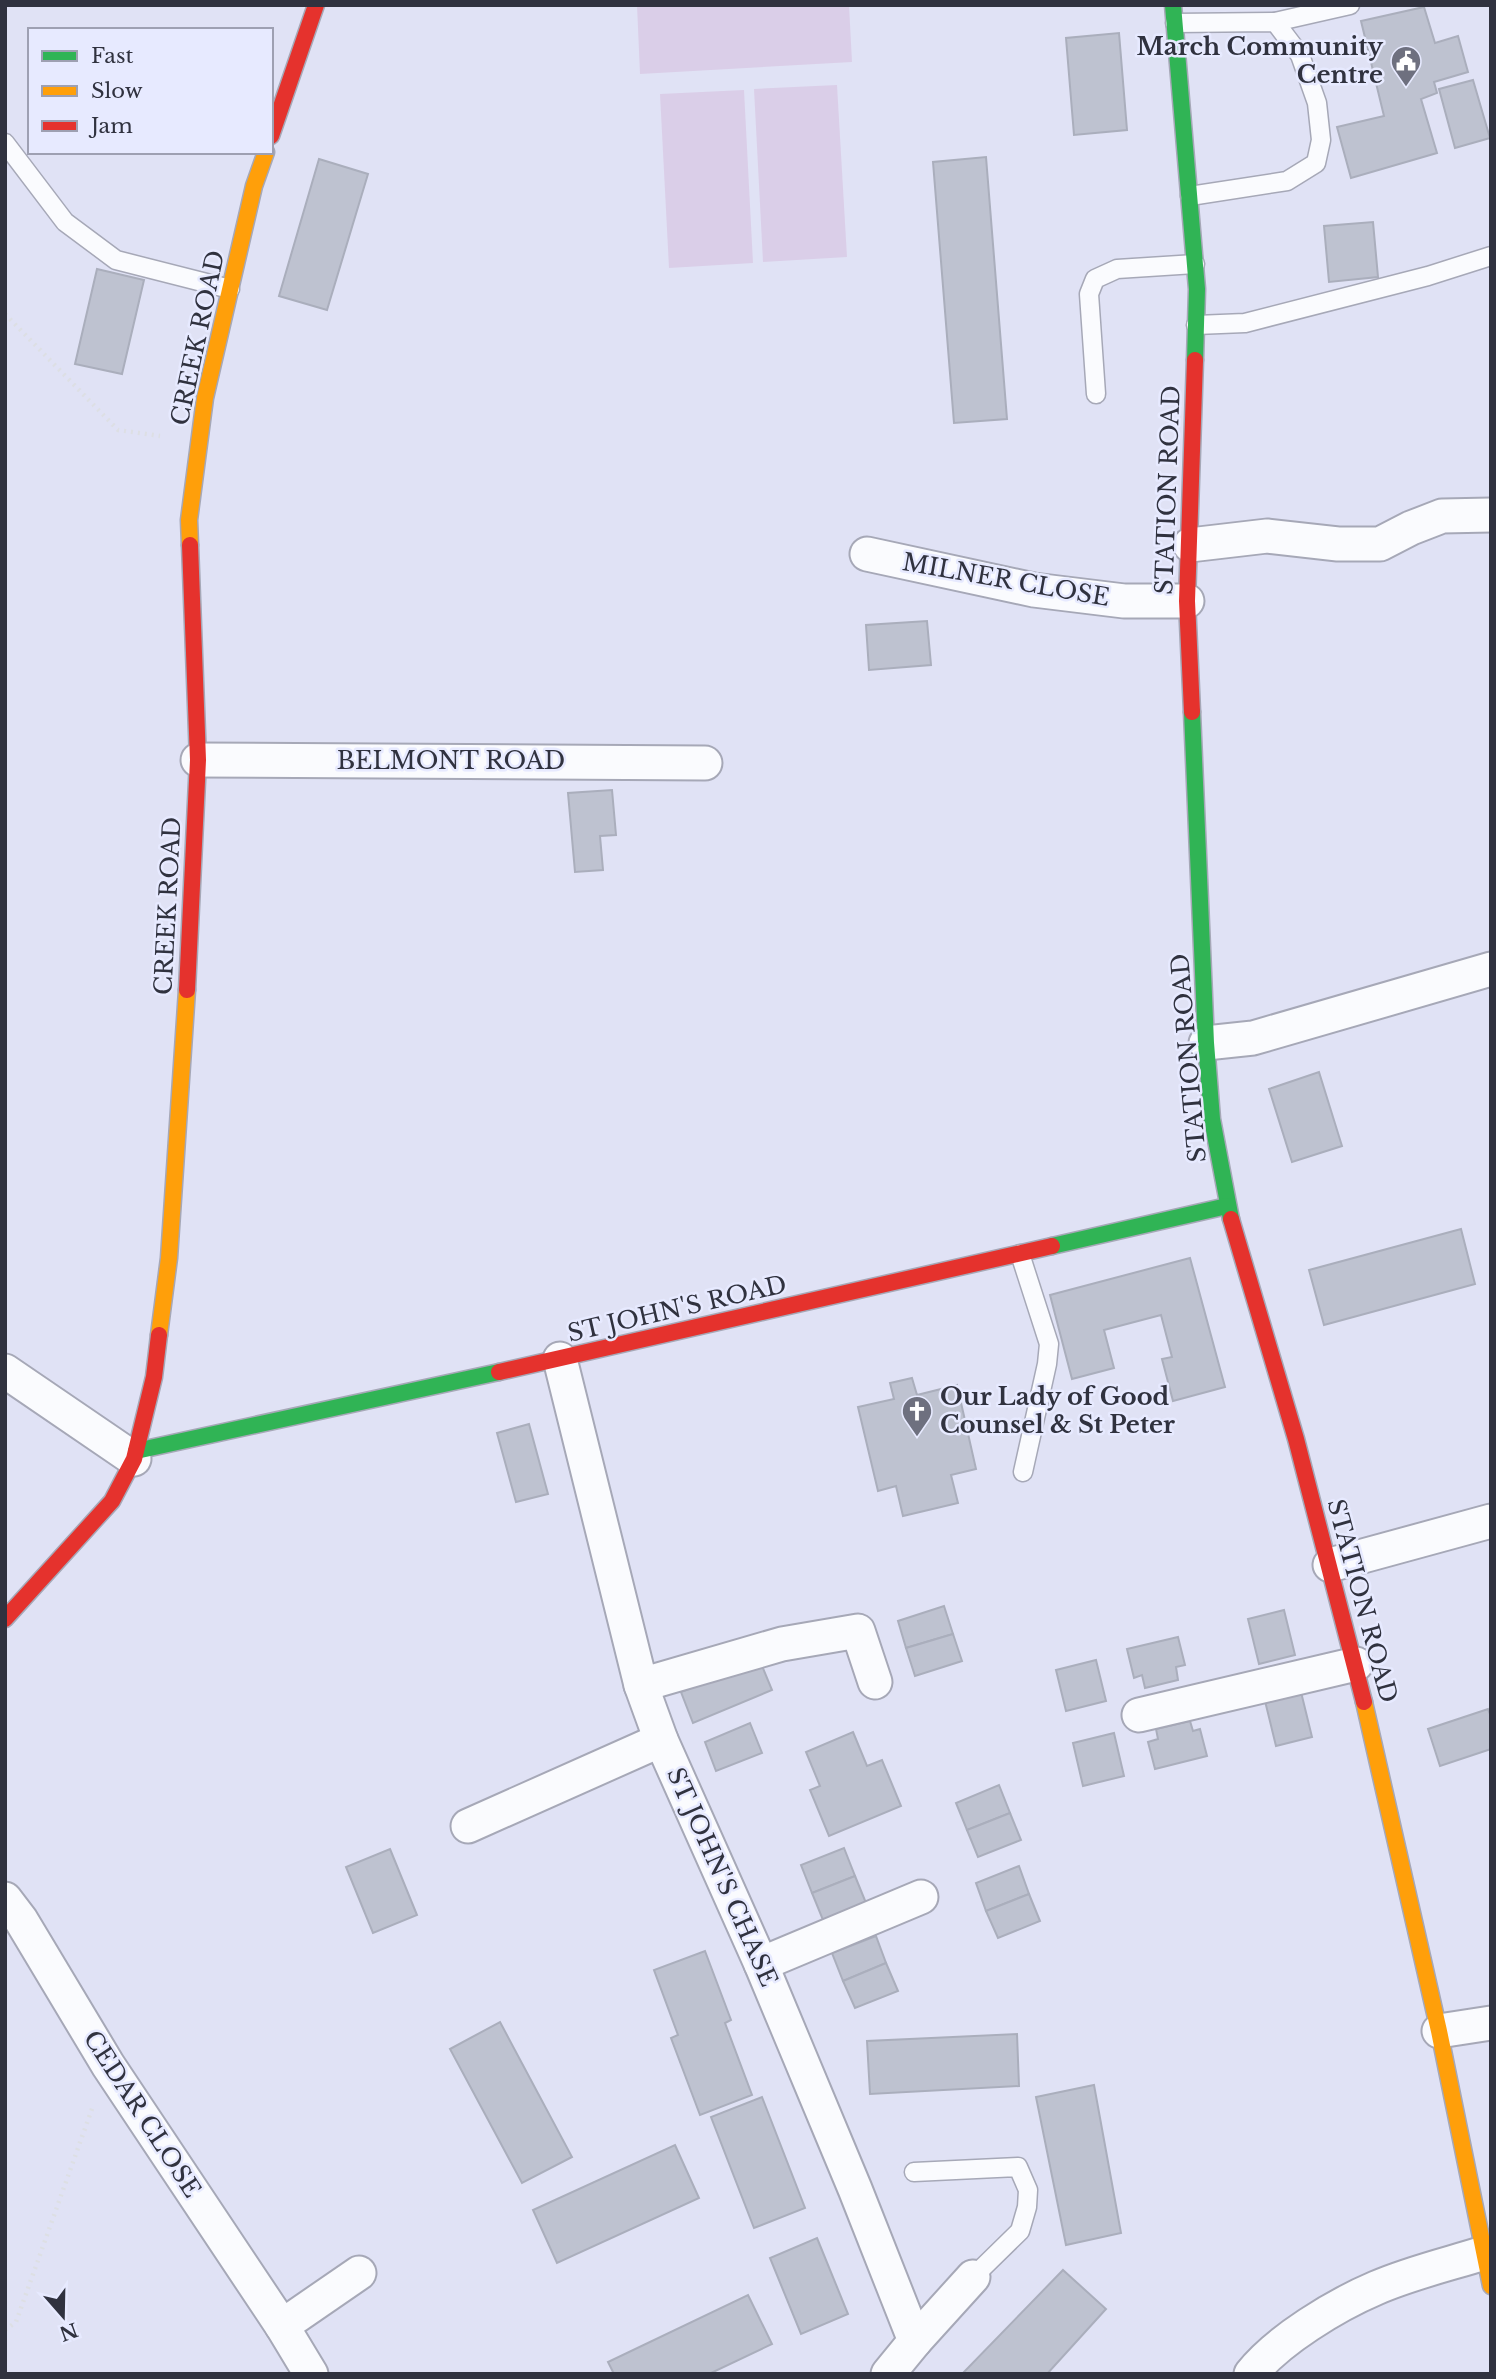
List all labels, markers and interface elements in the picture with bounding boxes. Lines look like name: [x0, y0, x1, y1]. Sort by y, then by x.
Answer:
legend: [28, 28, 273, 154]
place label: March Community Centre: [1136, 32, 1383, 89]
text: Fast: [91, 43, 133, 69]
public building icon: March Community Centre: [1389, 44, 1423, 88]
text: Slow: [91, 78, 143, 104]
text: Jam: [88, 113, 133, 139]
street label: CREEK ROAD: [165, 248, 230, 428]
street label: STATION ROAD: [1149, 385, 1186, 595]
street label: MILNER CLOSE: [900, 547, 1112, 612]
street label: BELMONT ROAD: [337, 746, 565, 775]
street label: CREEK ROAD: [148, 816, 187, 996]
street label: STATION ROAD: [1165, 952, 1212, 1164]
street label: ST JOHN'S ROAD: [565, 1269, 789, 1348]
place label: Our Lady of Good Counsel & St Peter: [940, 1382, 1175, 1439]
church icon: Our Lady of Good Counsel & St Peter: [900, 1394, 934, 1438]
street label: STATION ROAD: [1321, 1496, 1404, 1706]
street label: ST JOHN'S CHASE: [661, 1763, 784, 1991]
street label: CEDAR CLOSE: [78, 2025, 207, 2203]
north arrow: [28, 2281, 98, 2351]
text: N: [56, 2318, 81, 2345]

